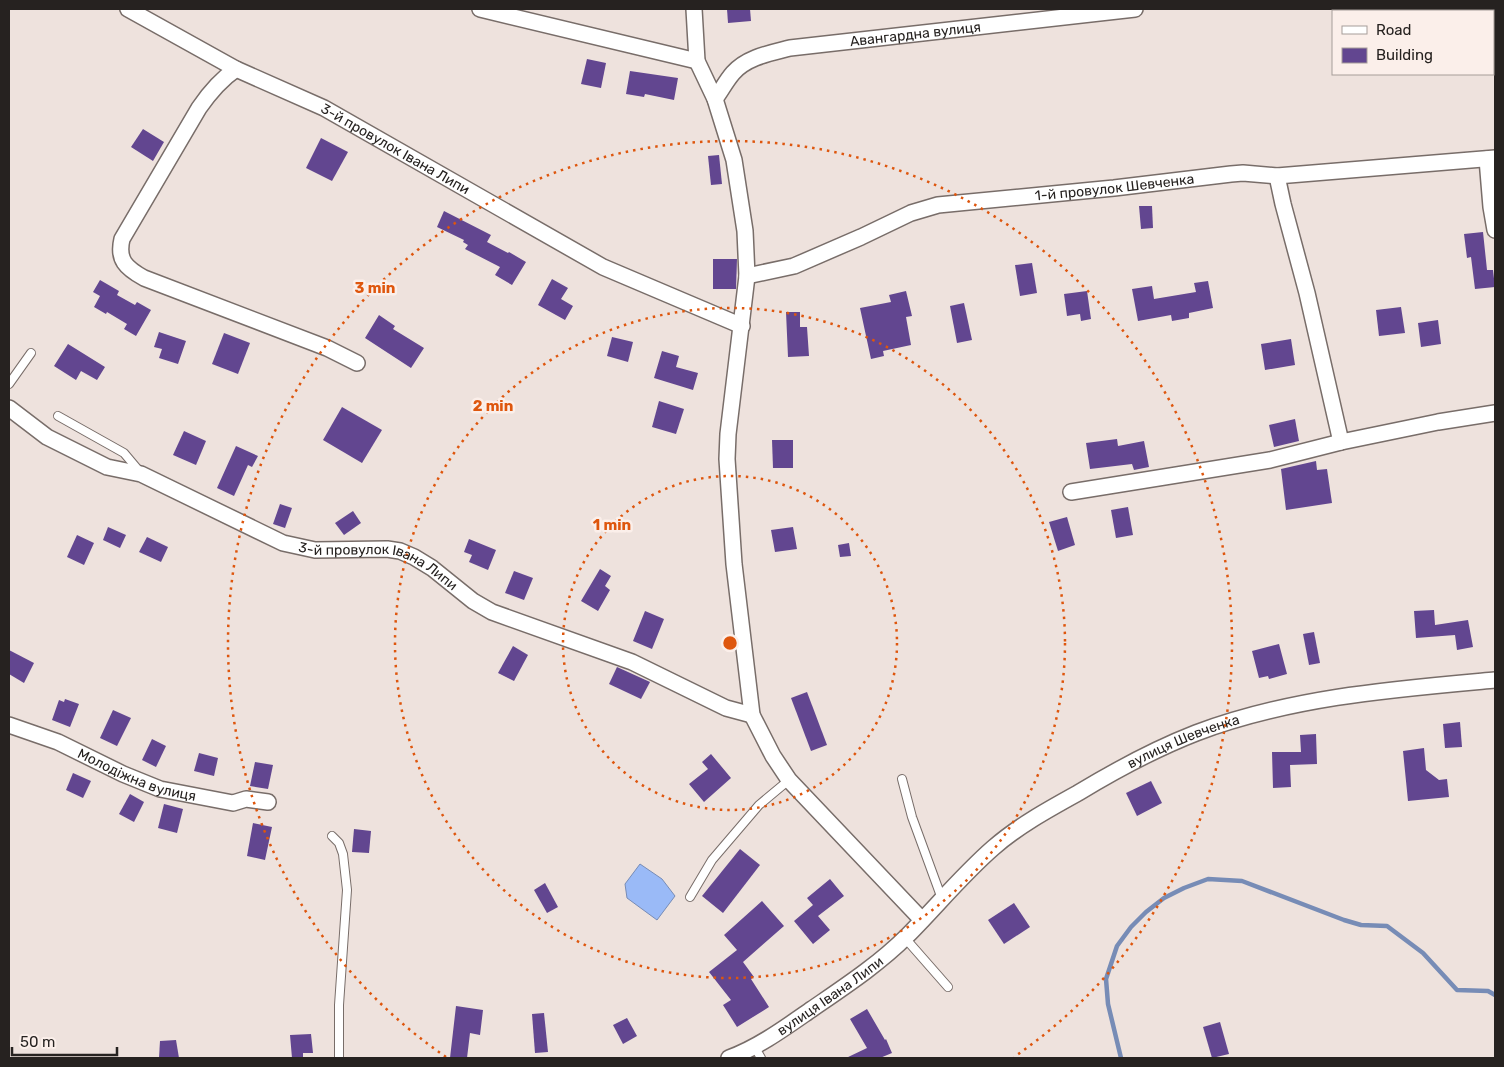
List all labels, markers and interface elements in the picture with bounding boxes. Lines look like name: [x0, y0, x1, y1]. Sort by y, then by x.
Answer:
legend: [1332, 10, 1494, 75]
street label: Авангардна вулиця: [849, 18, 982, 50]
text: Road: [1376, 21, 1412, 39]
text: Building: [1376, 46, 1433, 64]
street label: 3-й провулок Івана Липи: [318, 100, 473, 198]
street label: 1-й провулок Шевченка: [1034, 170, 1195, 205]
text: 3 min: [355, 279, 395, 297]
text: 2 min: [473, 397, 513, 415]
text: 1 min: [593, 516, 631, 534]
street label: 3-й провулок Івана Липи: [297, 539, 461, 594]
centre of rings: [721, 634, 739, 652]
street label: вулиця Шевченка: [1125, 711, 1242, 772]
street label: Молодіжна вулиця: [75, 745, 198, 805]
street label: вулиця Івана Липи: [774, 953, 887, 1039]
scale bar: [12, 1024, 118, 1056]
text: 50 m: [20, 1033, 55, 1051]

